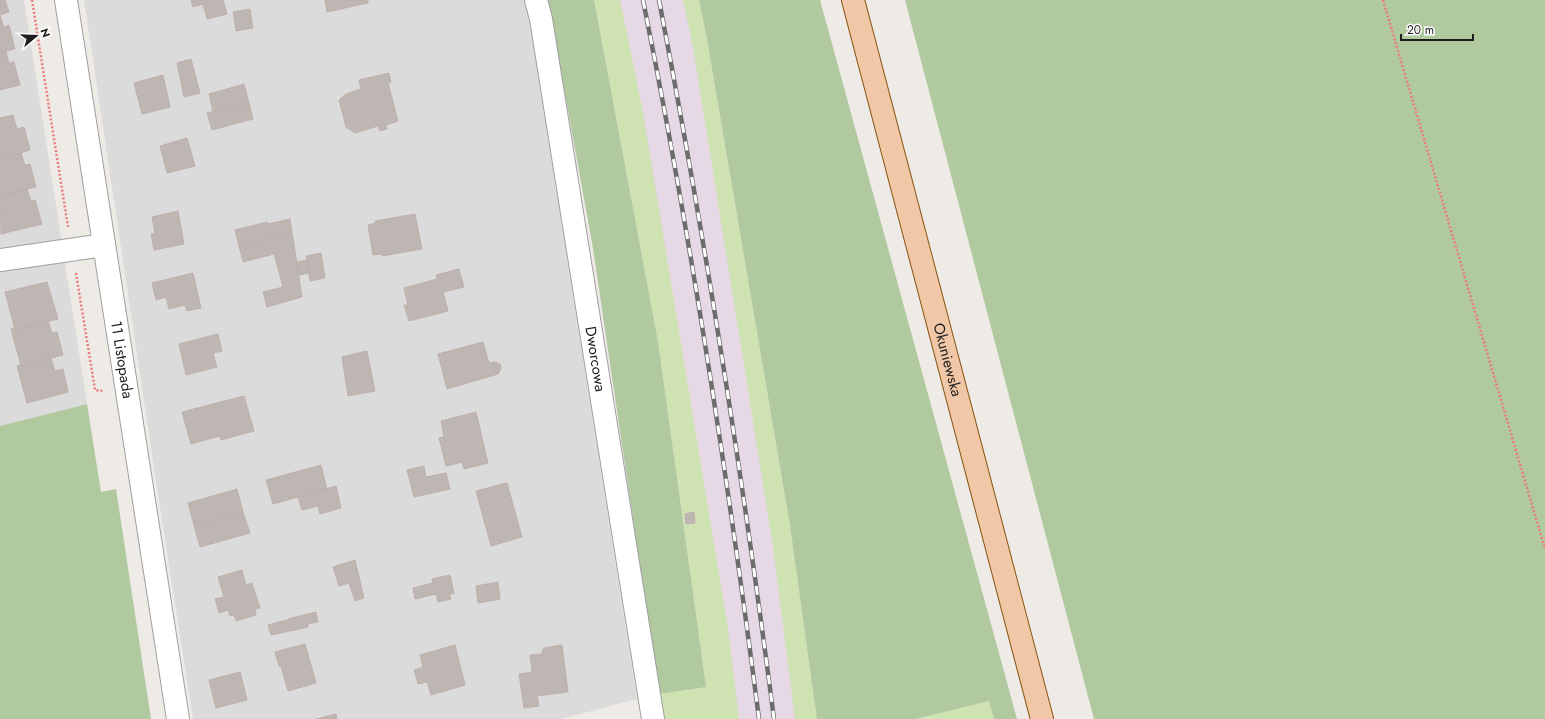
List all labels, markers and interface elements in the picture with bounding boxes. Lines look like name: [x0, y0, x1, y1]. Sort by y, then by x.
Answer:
north arrow: [16, 16, 56, 56]
scale bar: [1401, 16, 1473, 42]
text: 20 m: [1407, 21, 1434, 39]
text: N: [36, 26, 54, 39]
street label: 11 Listopada: [105, 319, 139, 400]
street label: Okuniewska: [927, 320, 968, 399]
street label: Dworcowa: [579, 325, 611, 393]

